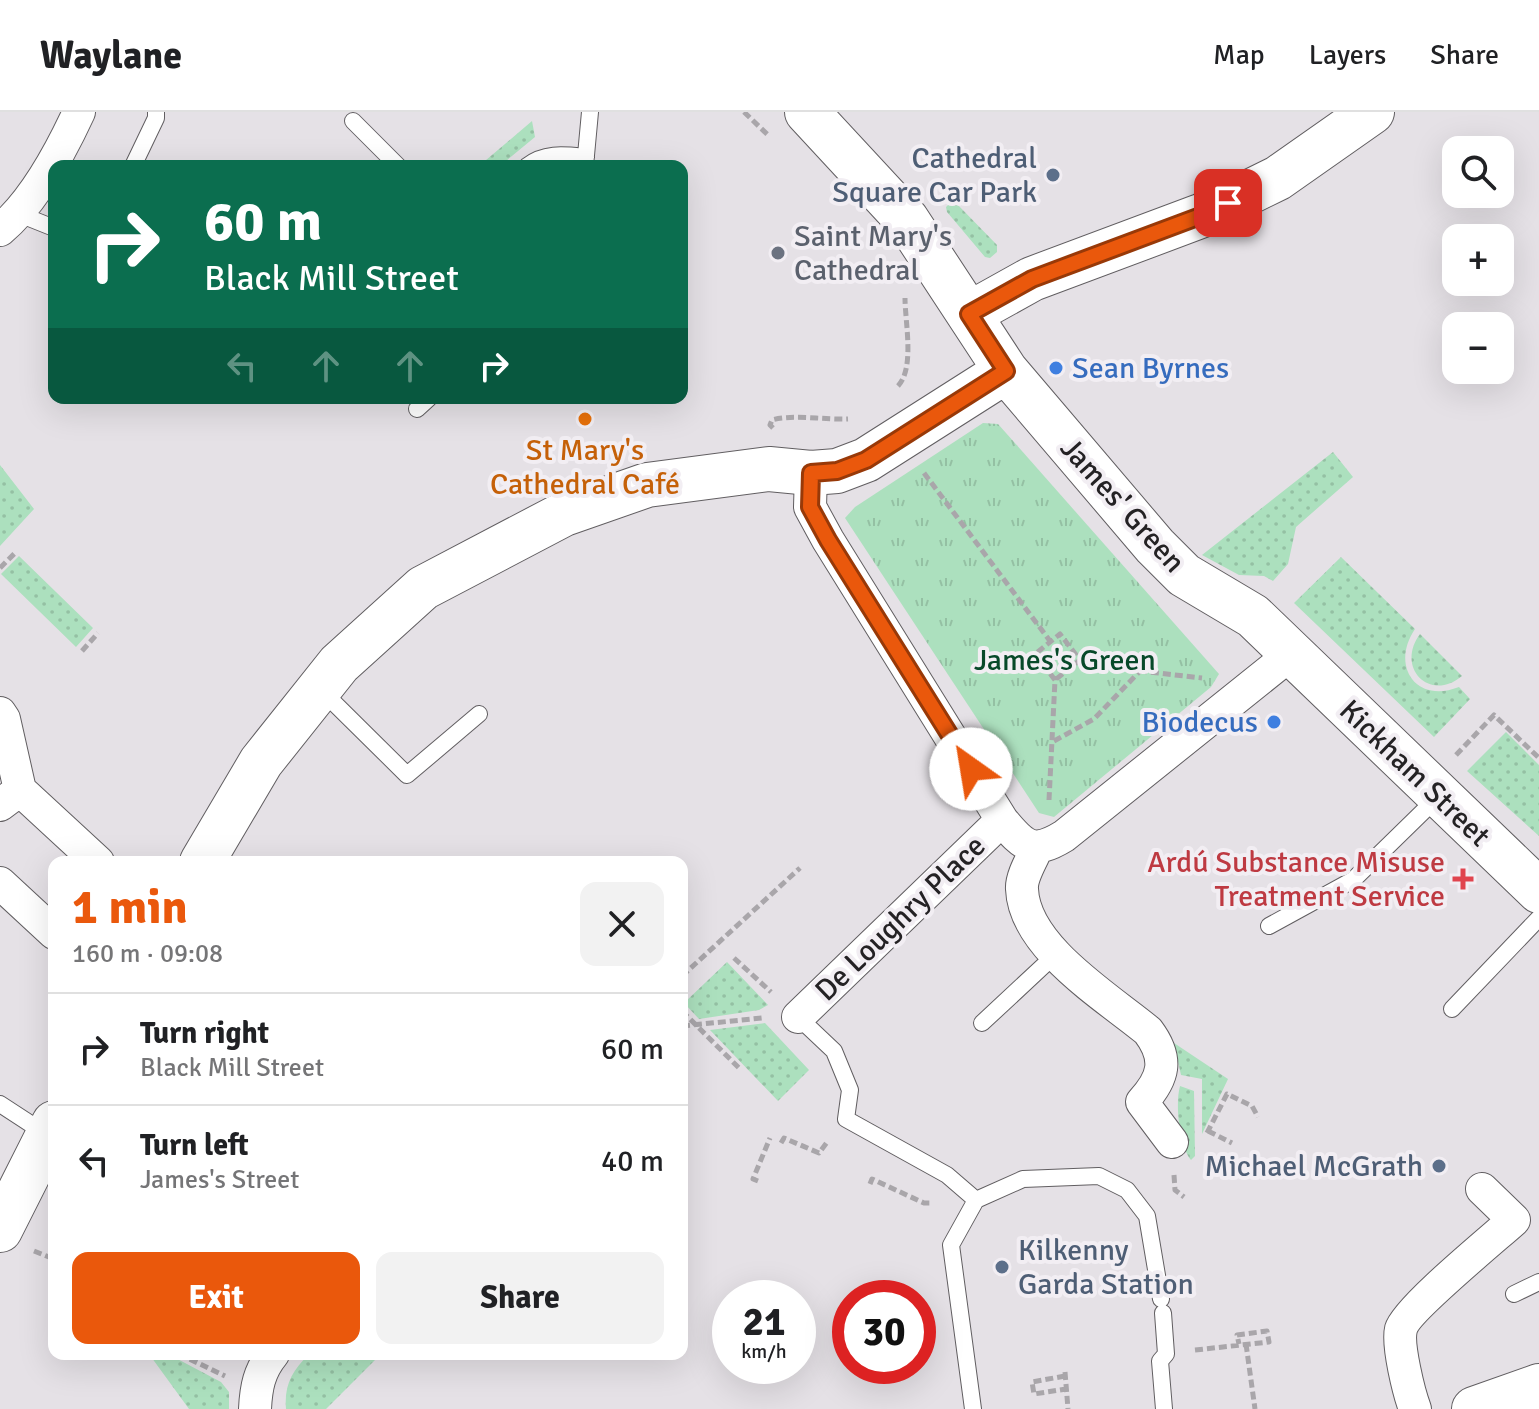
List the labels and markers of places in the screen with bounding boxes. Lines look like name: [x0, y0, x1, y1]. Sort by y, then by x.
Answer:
place label: Cathedral Square Car Park: [832, 140, 1037, 211]
marker: Cathedral Square Car Park: [1044, 166, 1062, 184]
pin: [1194, 169, 1262, 237]
place label: Saint Mary's Cathedral: [794, 218, 952, 289]
marker: Saint Mary's Cathedral: [769, 244, 787, 262]
place label: Sean Byrnes: [1072, 350, 1229, 387]
marker: Sean Byrnes: [1047, 359, 1065, 377]
marker: St Mary's Cathedral Café: [576, 410, 594, 428]
place label: St Mary's Cathedral Café: [490, 432, 680, 503]
place label: Biodecus: [1142, 704, 1258, 741]
marker: Biodecus: [1265, 713, 1283, 731]
place label: Ardú Substance Misuse Treatment Service: [1147, 844, 1445, 915]
marker: Ardú Substance Misuse Treatment Service: [1452, 868, 1474, 890]
place label: Michael McGrath: [1204, 1148, 1423, 1185]
marker: Michael McGrath: [1430, 1157, 1448, 1175]
place label: Kilkenny Garda Station: [1018, 1232, 1194, 1303]
marker: Kilkenny Garda Station: [993, 1258, 1011, 1276]

